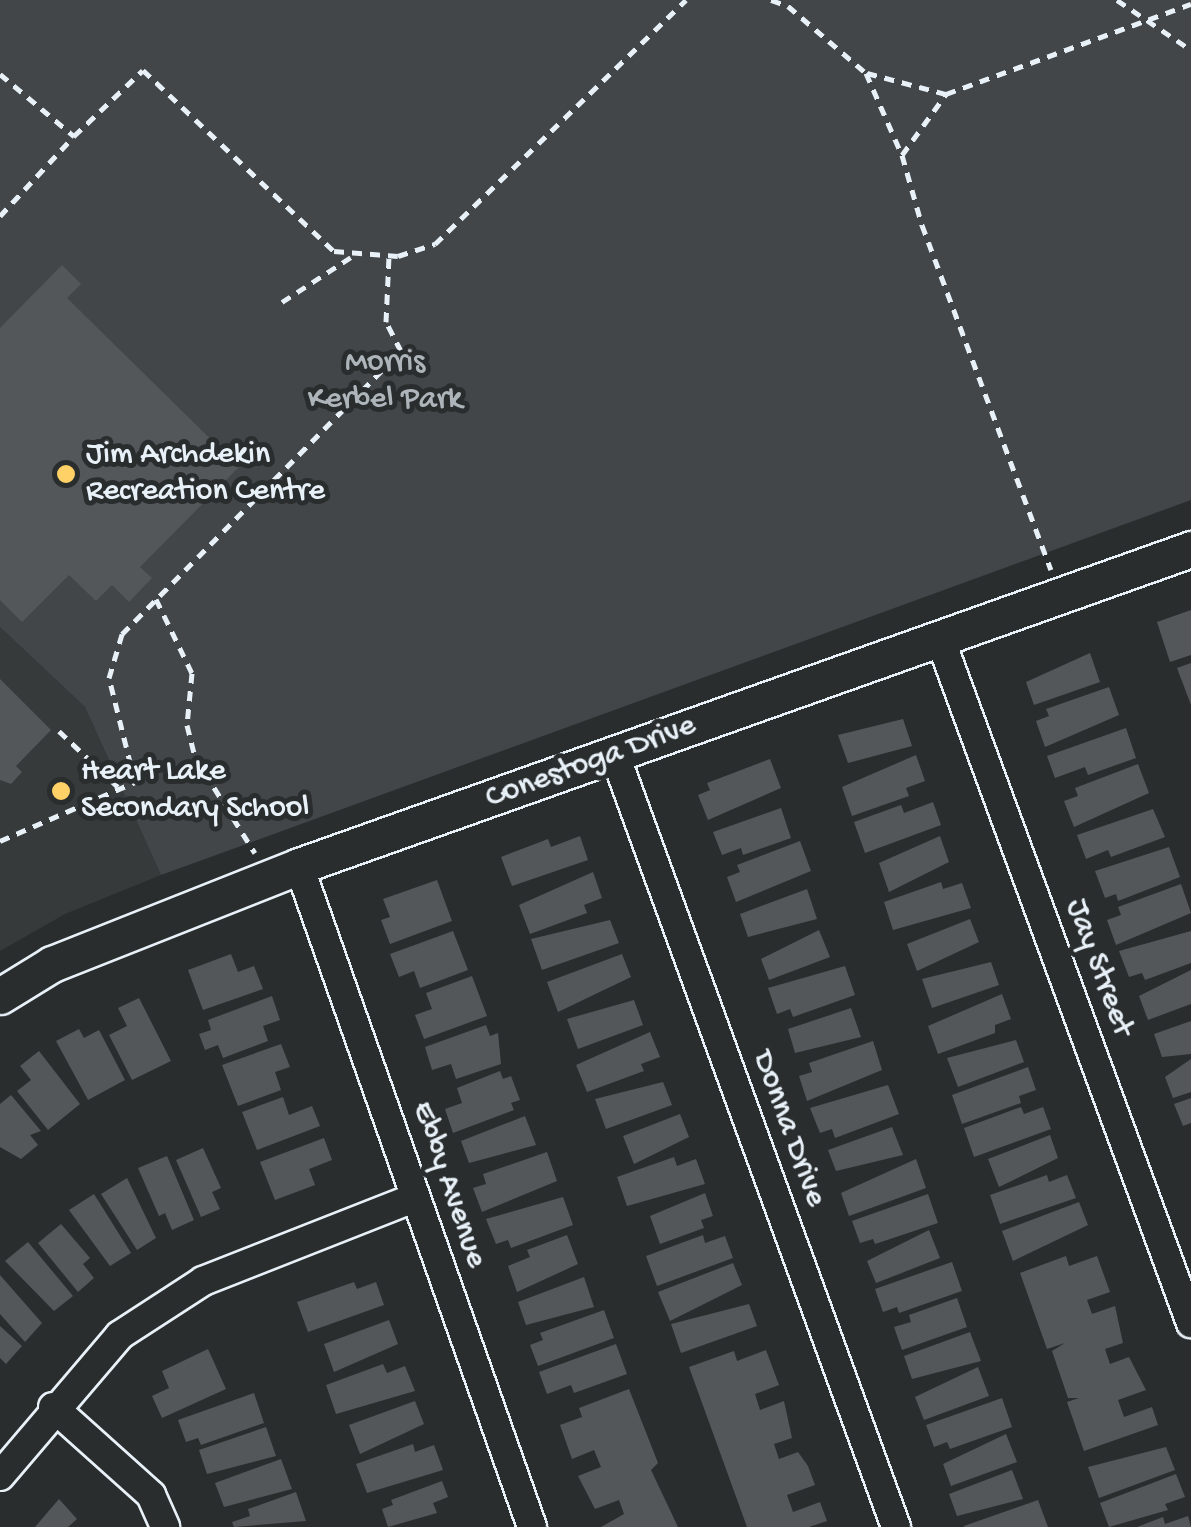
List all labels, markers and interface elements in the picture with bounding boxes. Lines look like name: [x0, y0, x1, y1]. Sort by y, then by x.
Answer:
park label: Morris Kerbel Park: [308, 345, 462, 420]
place label: Jim Archdekin Recreation Centre: [86, 437, 325, 512]
marker: Jim Archdekin Recreation Centre: [55, 463, 77, 485]
street label: Conestoga Drive: [481, 707, 701, 819]
place label: Heart Lake Secondary School: [81, 754, 309, 829]
marker: Heart Lake Secondary School: [50, 780, 72, 802]
street label: Jay Street: [1055, 894, 1141, 1042]
street label: Donna Drive: [742, 1046, 834, 1212]
street label: Ebby Avenue: [402, 1097, 494, 1273]

